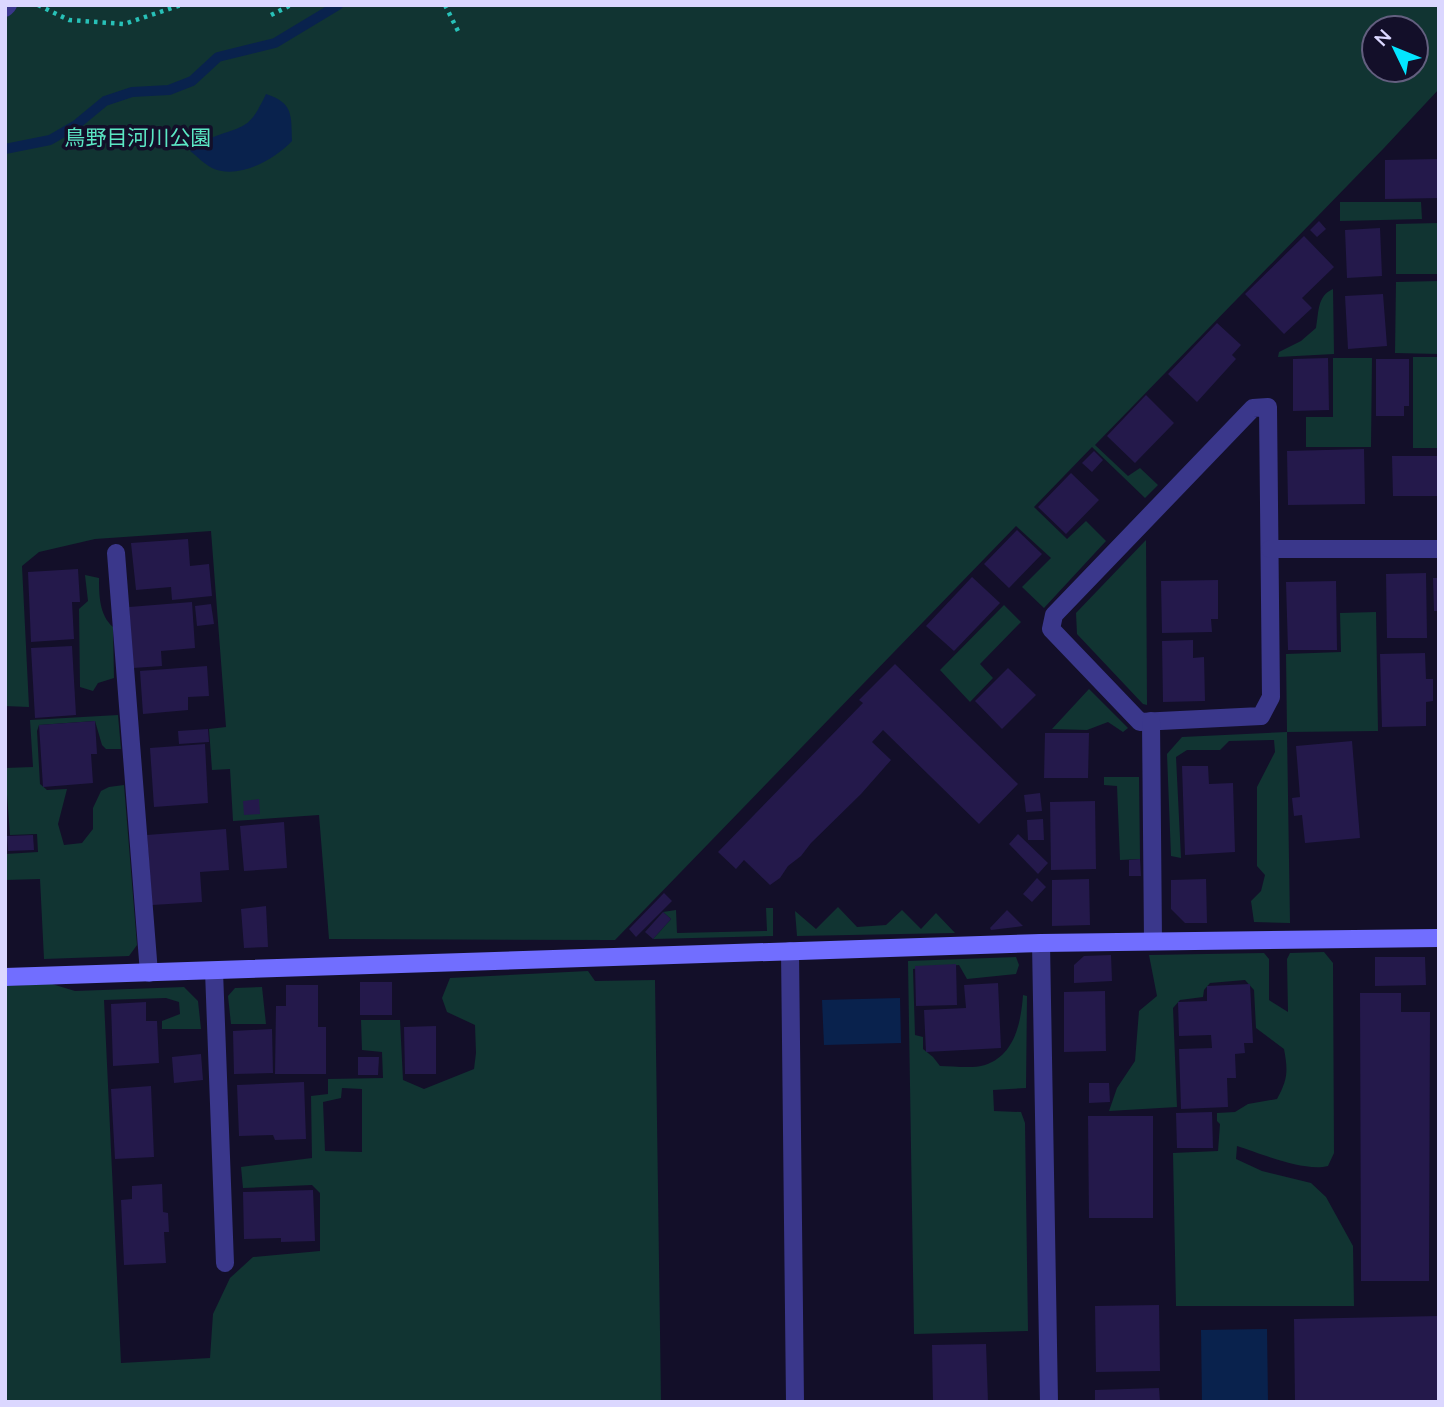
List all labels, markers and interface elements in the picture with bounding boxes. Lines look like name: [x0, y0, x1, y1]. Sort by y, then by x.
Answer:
north arrow: [1360, 14, 1430, 84]
text: N: [1369, 24, 1396, 51]
park label: 鳥野目河川公園: [65, 124, 212, 150]

